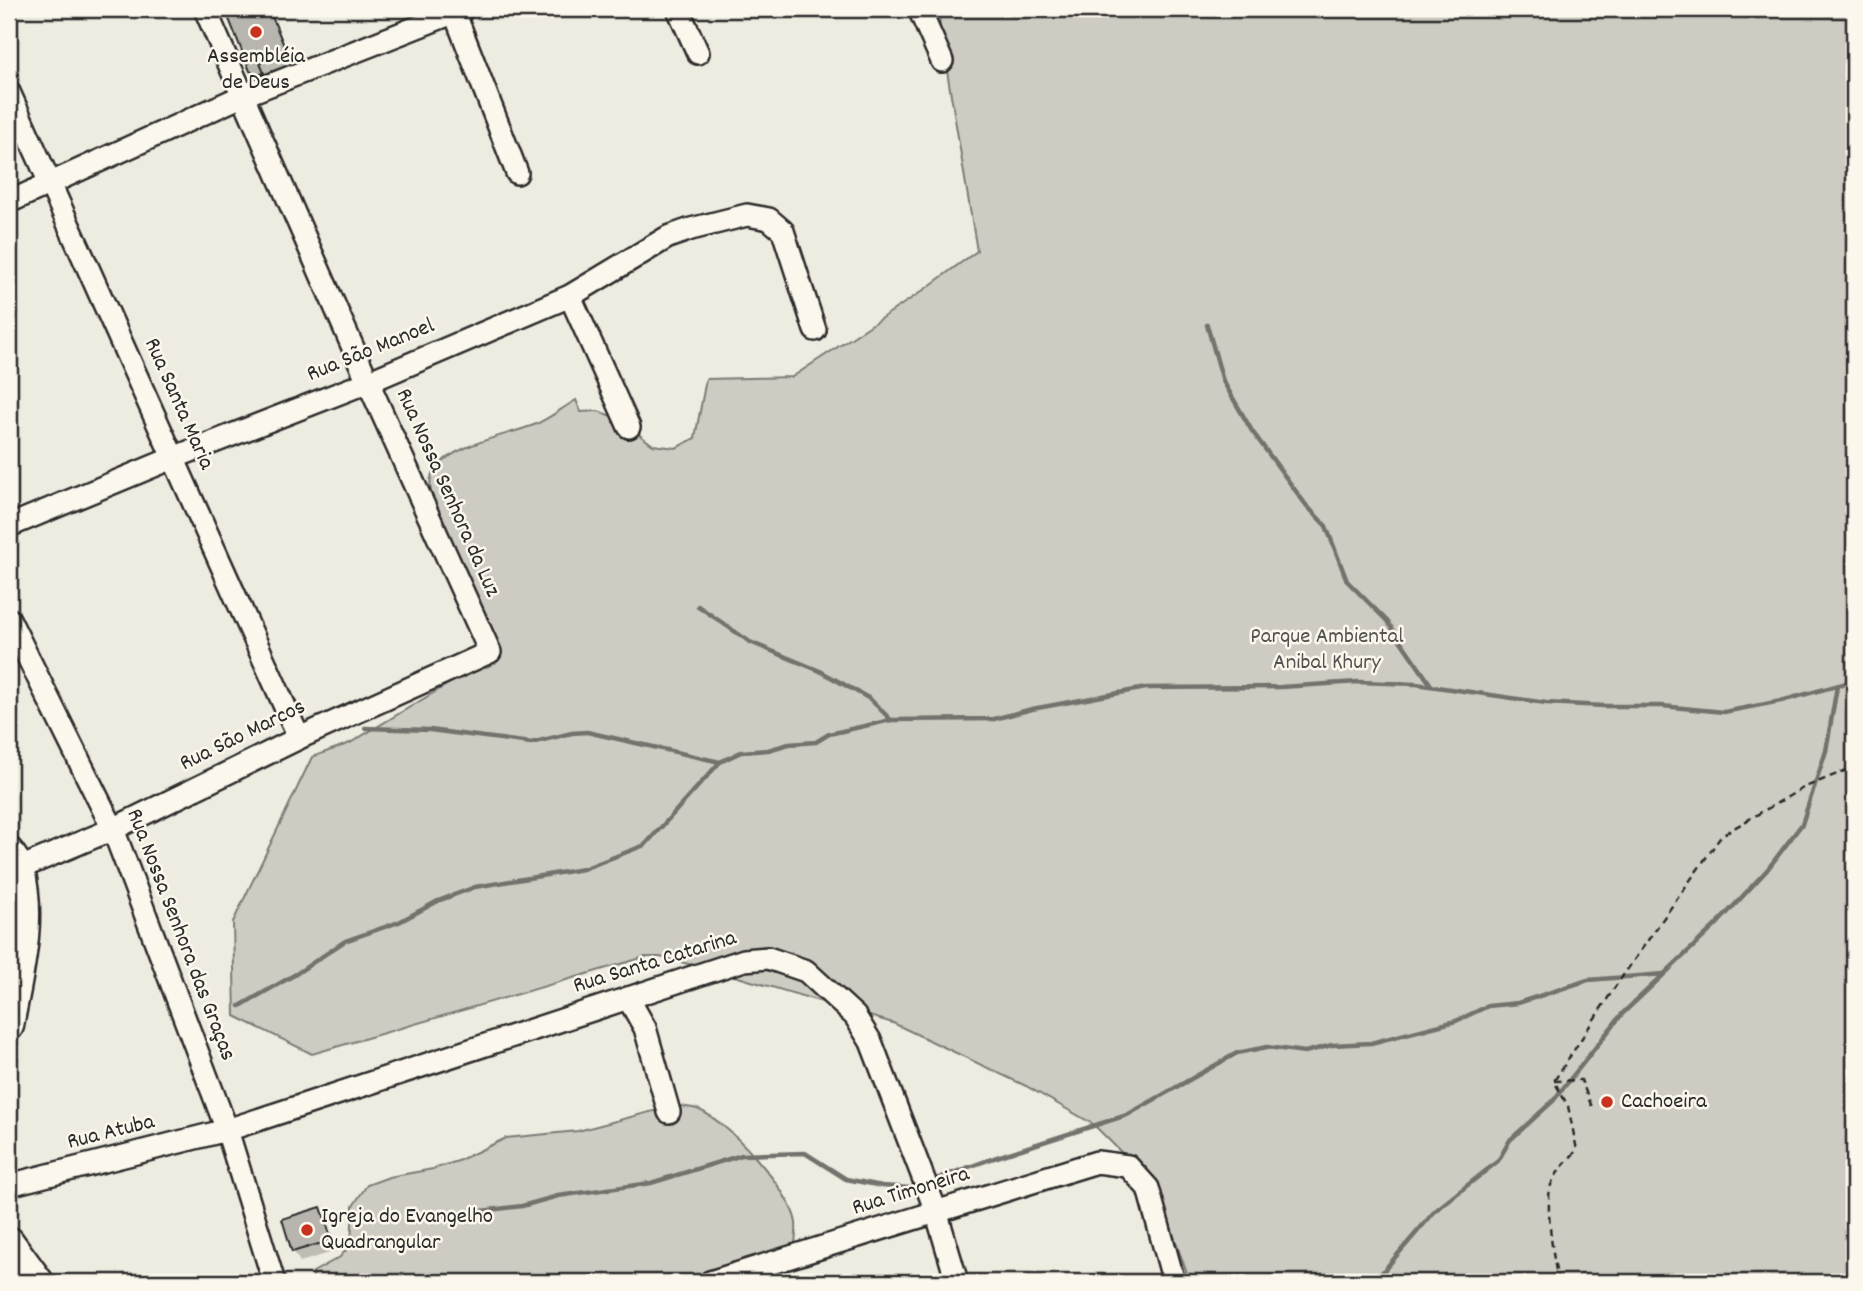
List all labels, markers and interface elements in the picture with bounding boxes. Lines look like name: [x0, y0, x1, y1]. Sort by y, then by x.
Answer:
marker: Assembléia de Deus: [248, 24, 264, 40]
place label: Assembléia de Deus: [207, 41, 306, 100]
street label: Rua São Manoel: [302, 310, 440, 392]
street label: Rua Santa Maria: [134, 333, 222, 476]
street label: Rua Nossa Senhora da Luz: [386, 383, 508, 603]
park label: Parque Ambiental Anibal Khury: [1250, 621, 1404, 680]
street label: Rua São Marcos: [175, 691, 311, 781]
street label: Rua Nossa Senhora das Graças: [117, 804, 243, 1066]
street label: Rua Santa Catarina: [569, 922, 742, 1003]
place label: Cachoeira: [1621, 1086, 1708, 1119]
marker: Cachoeira: [1599, 1094, 1615, 1110]
street label: Rua Atuba: [64, 1106, 159, 1160]
street label: Rua Timoneira: [848, 1158, 975, 1225]
place label: Igreja do Evangelho Quadrangular: [321, 1201, 493, 1260]
marker: Igreja do Evangelho Quadrangular: [299, 1222, 315, 1238]

